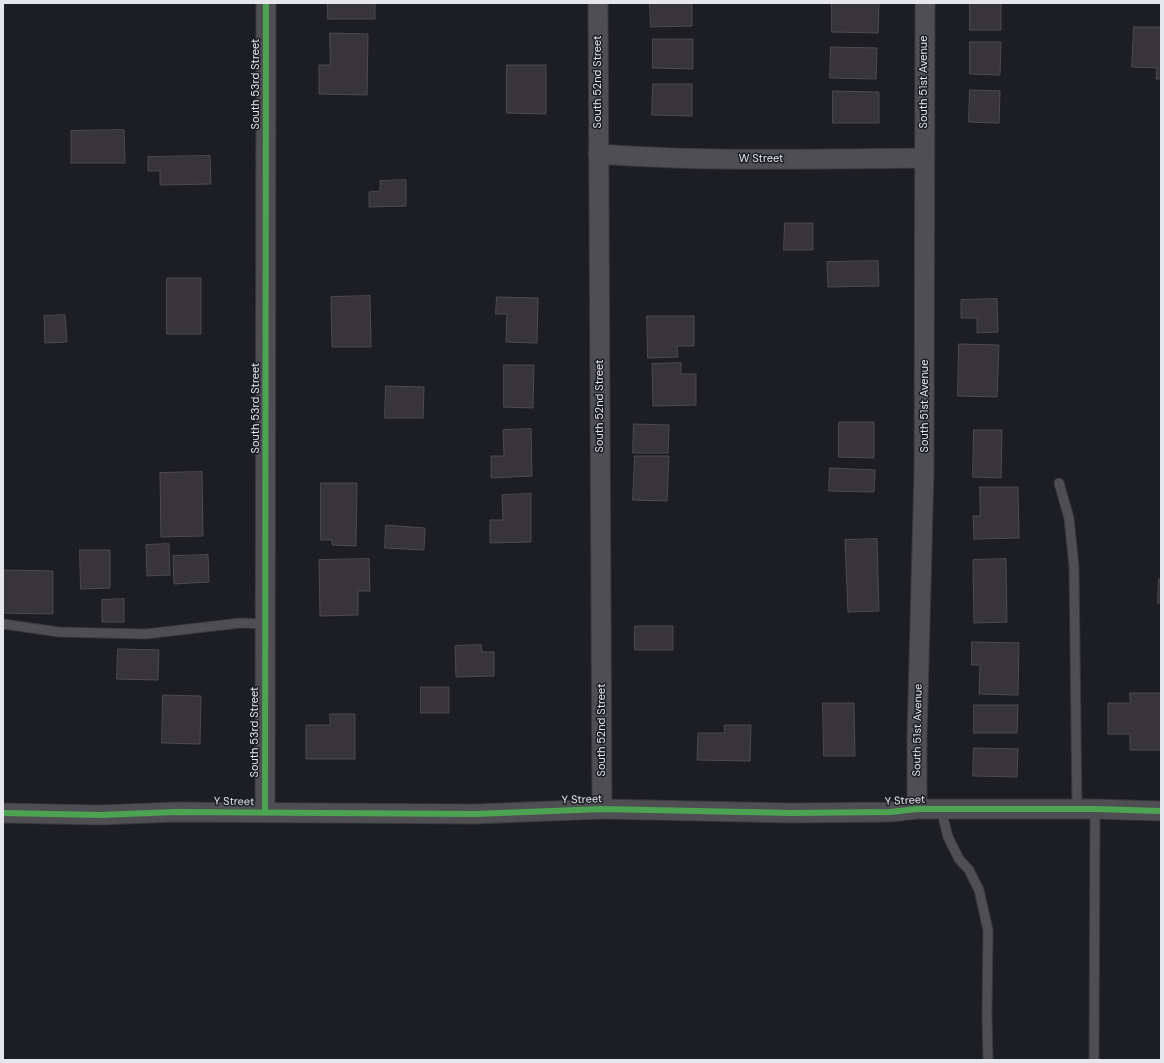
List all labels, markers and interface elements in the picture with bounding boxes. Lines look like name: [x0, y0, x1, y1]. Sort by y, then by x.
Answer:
street label: South 52nd Street: [591, 36, 605, 128]
street label: South 51st Avenue: [917, 36, 931, 128]
street label: South 53rd Street: [249, 39, 263, 129]
street label: W Street: [739, 152, 783, 166]
street label: South 52nd Street: [593, 360, 607, 452]
street label: South 51st Avenue: [918, 360, 932, 452]
street label: South 53rd Street: [249, 363, 263, 453]
street label: South 51st Avenue: [911, 683, 925, 777]
street label: South 52nd Street: [595, 684, 609, 776]
street label: South 53rd Street: [248, 687, 262, 777]
street label: Y Street: [562, 793, 602, 807]
street label: Y Street: [884, 793, 926, 809]
street label: Y Street: [214, 795, 254, 809]

